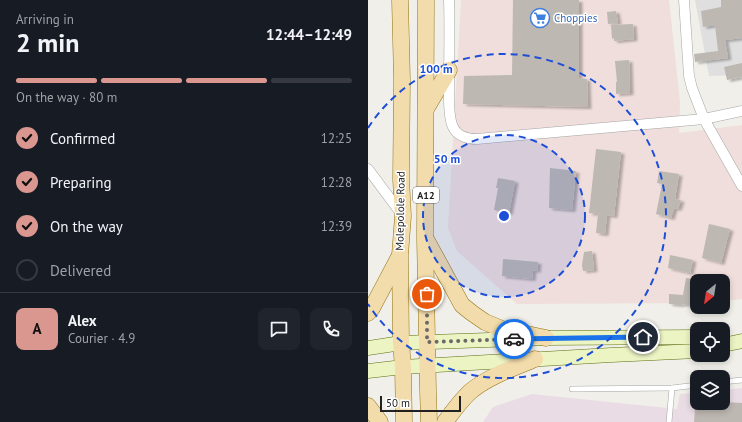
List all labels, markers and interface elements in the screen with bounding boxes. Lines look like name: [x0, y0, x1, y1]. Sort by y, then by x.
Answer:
supermarket icon: Choppies: [529, 7, 551, 29]
text: Arriving in: [16, 11, 74, 28]
place label: Choppies: [554, 11, 598, 25]
text: 12:44–12:49: [266, 25, 352, 44]
text: 2 min: [16, 26, 79, 59]
text: 100 m: [419, 61, 453, 76]
text: On the way · 80 m: [16, 89, 117, 106]
icon: check: [16, 127, 38, 149]
text: Confirmed: [50, 129, 115, 148]
text: 12:25: [321, 130, 352, 147]
text: 50 m: [434, 151, 460, 166]
icon: check: [16, 171, 38, 193]
street label: Molepolole Road: [392, 171, 408, 251]
text: Preparing: [50, 173, 112, 192]
text: 12:28: [321, 174, 352, 191]
road number: A12: [413, 187, 439, 203]
centre of rings: [497, 209, 511, 223]
icon: check: [16, 215, 38, 237]
text: On the way: [50, 217, 123, 236]
text: 12:39: [321, 218, 352, 235]
text: Delivered: [50, 261, 111, 280]
north arrow: [690, 274, 730, 314]
map controls: [690, 274, 730, 410]
pin: [410, 277, 444, 311]
icon: bag: [416, 283, 438, 305]
button: chat: [258, 308, 300, 350]
button: phone: [310, 308, 352, 350]
text: Alex: [68, 311, 97, 330]
text: A: [32, 319, 42, 338]
courier: [494, 319, 534, 359]
pin: [626, 320, 660, 354]
button: locate: [690, 322, 730, 362]
icon: home: [632, 326, 654, 348]
icon: car: [503, 328, 525, 350]
text: Courier · 4.9: [68, 330, 135, 347]
button: layers: [690, 370, 730, 410]
scale bar: [380, 394, 461, 413]
text: 50 m: [386, 396, 410, 410]

